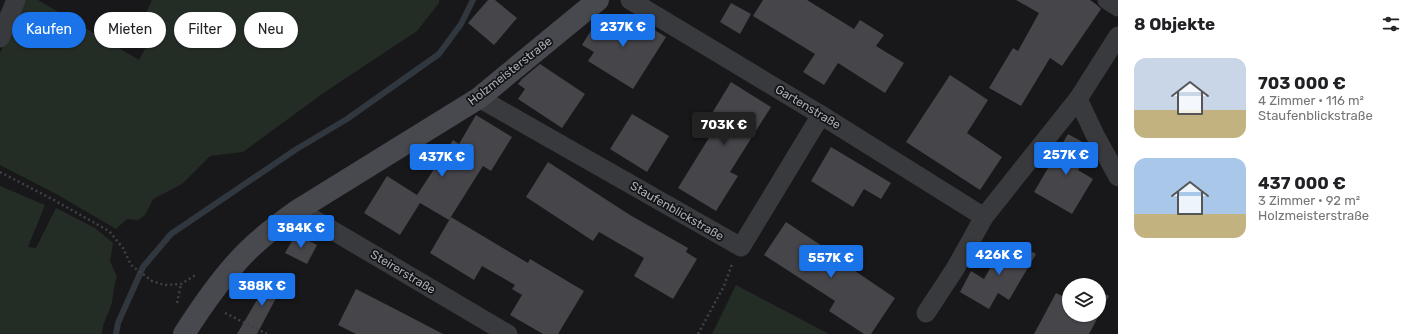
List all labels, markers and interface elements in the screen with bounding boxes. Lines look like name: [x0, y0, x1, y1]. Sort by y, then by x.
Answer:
chip: Kaufen: [12, 12, 86, 48]
chip: Mieten: [94, 12, 166, 48]
chip: Filter: [174, 12, 236, 48]
chip: Neu: [244, 12, 298, 48]
icon: filters: [1380, 13, 1402, 35]
pin: 237K €: [590, 14, 656, 48]
text: 8 Objekte: [1134, 14, 1215, 34]
text: 237K €: [600, 19, 646, 34]
street label: Holzmeisterstraße: [465, 34, 555, 108]
text: 703 000 €: [1258, 73, 1346, 93]
icon: home: [1166, 74, 1214, 122]
street label: Gartenstraße: [773, 82, 843, 132]
text: 4 Zimmer · 116 m²: [1258, 93, 1364, 108]
text: Staufenblickstraße: [1258, 108, 1373, 123]
pin: 703K €: [691, 112, 757, 146]
text: 703K €: [701, 117, 747, 132]
pin: 257K €: [1033, 142, 1099, 176]
pin: 437K €: [409, 144, 475, 178]
text: 257K €: [1043, 147, 1089, 162]
text: 437K €: [419, 149, 465, 164]
text: 437 000 €: [1258, 173, 1346, 193]
icon: home: [1166, 174, 1214, 222]
street label: Staufenblickstraße: [628, 178, 727, 244]
text: 3 Zimmer · 92 m²: [1258, 193, 1360, 208]
text: Holzmeisterstraße: [1258, 208, 1369, 223]
pin: 384K €: [268, 215, 334, 249]
text: 384K €: [277, 220, 325, 235]
pin: 426K €: [966, 242, 1032, 276]
pin: 557K €: [798, 245, 864, 279]
street label: Steirerstraße: [368, 247, 438, 297]
text: 426K €: [975, 247, 1023, 262]
text: 557K €: [808, 250, 854, 265]
pin: 388K €: [229, 273, 295, 307]
text: 388K €: [238, 278, 286, 293]
map controls: [1062, 278, 1106, 322]
button: layers: [1062, 278, 1106, 322]

